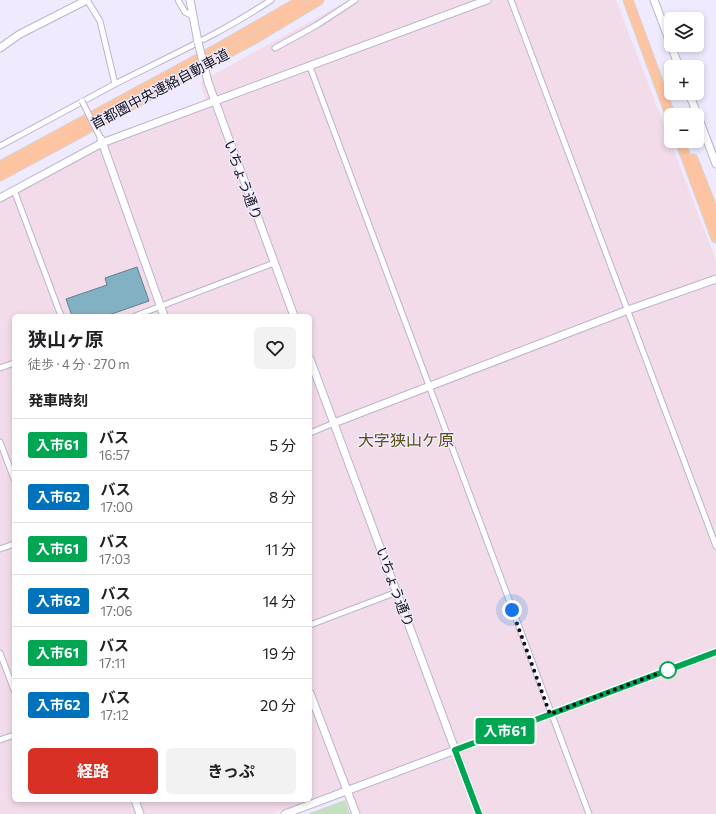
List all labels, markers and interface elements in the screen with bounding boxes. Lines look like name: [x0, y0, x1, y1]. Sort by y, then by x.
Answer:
map controls: [664, 12, 704, 148]
button: layers: [664, 12, 704, 52]
street label: 首都圏中央連絡自動車道: [88, 45, 232, 132]
button: +: [664, 60, 704, 100]
button: −: [664, 108, 704, 148]
street label: いちょう通り: [221, 137, 266, 222]
text: 狭山ヶ原: [28, 327, 104, 350]
button: heart: [254, 327, 296, 369]
text: 徒歩 · 4 分 · 270 m: [28, 356, 130, 372]
text: 発車時刻: [28, 391, 88, 409]
text: バス: [99, 428, 129, 446]
district label: 大字狭山ケ原: [358, 430, 454, 449]
text: 入市61: [36, 436, 79, 453]
text: 5 分: [270, 436, 296, 454]
text: 16:57: [99, 447, 130, 463]
text: バス: [101, 480, 131, 498]
text: 入市62: [36, 488, 81, 505]
text: 8 分: [269, 488, 296, 506]
text: 17:00: [101, 499, 133, 515]
text: バス: [99, 532, 129, 550]
text: 入市61: [36, 540, 79, 557]
text: 11 分: [265, 540, 296, 558]
street label: いちょう通り: [373, 544, 418, 629]
text: 17:03: [99, 551, 130, 567]
text: バス: [101, 584, 131, 602]
text: 入市62: [36, 592, 81, 609]
text: 14 分: [263, 592, 296, 610]
your location: [502, 600, 522, 620]
text: 17:06: [101, 603, 132, 619]
text: バス: [99, 636, 129, 654]
text: 入市61: [36, 644, 79, 661]
text: 19 分: [263, 644, 296, 662]
text: 17:11: [99, 655, 126, 671]
unlabelled marker: [659, 661, 677, 679]
text: バス: [101, 688, 131, 706]
text: 入市62: [36, 696, 81, 713]
text: 20 分: [260, 696, 296, 714]
text: 17:12: [101, 707, 129, 723]
line badge: 入市61: [477, 718, 533, 744]
text: 入市61: [484, 722, 526, 739]
button: 経路: [28, 748, 158, 794]
button: きっぷ: [166, 748, 296, 794]

